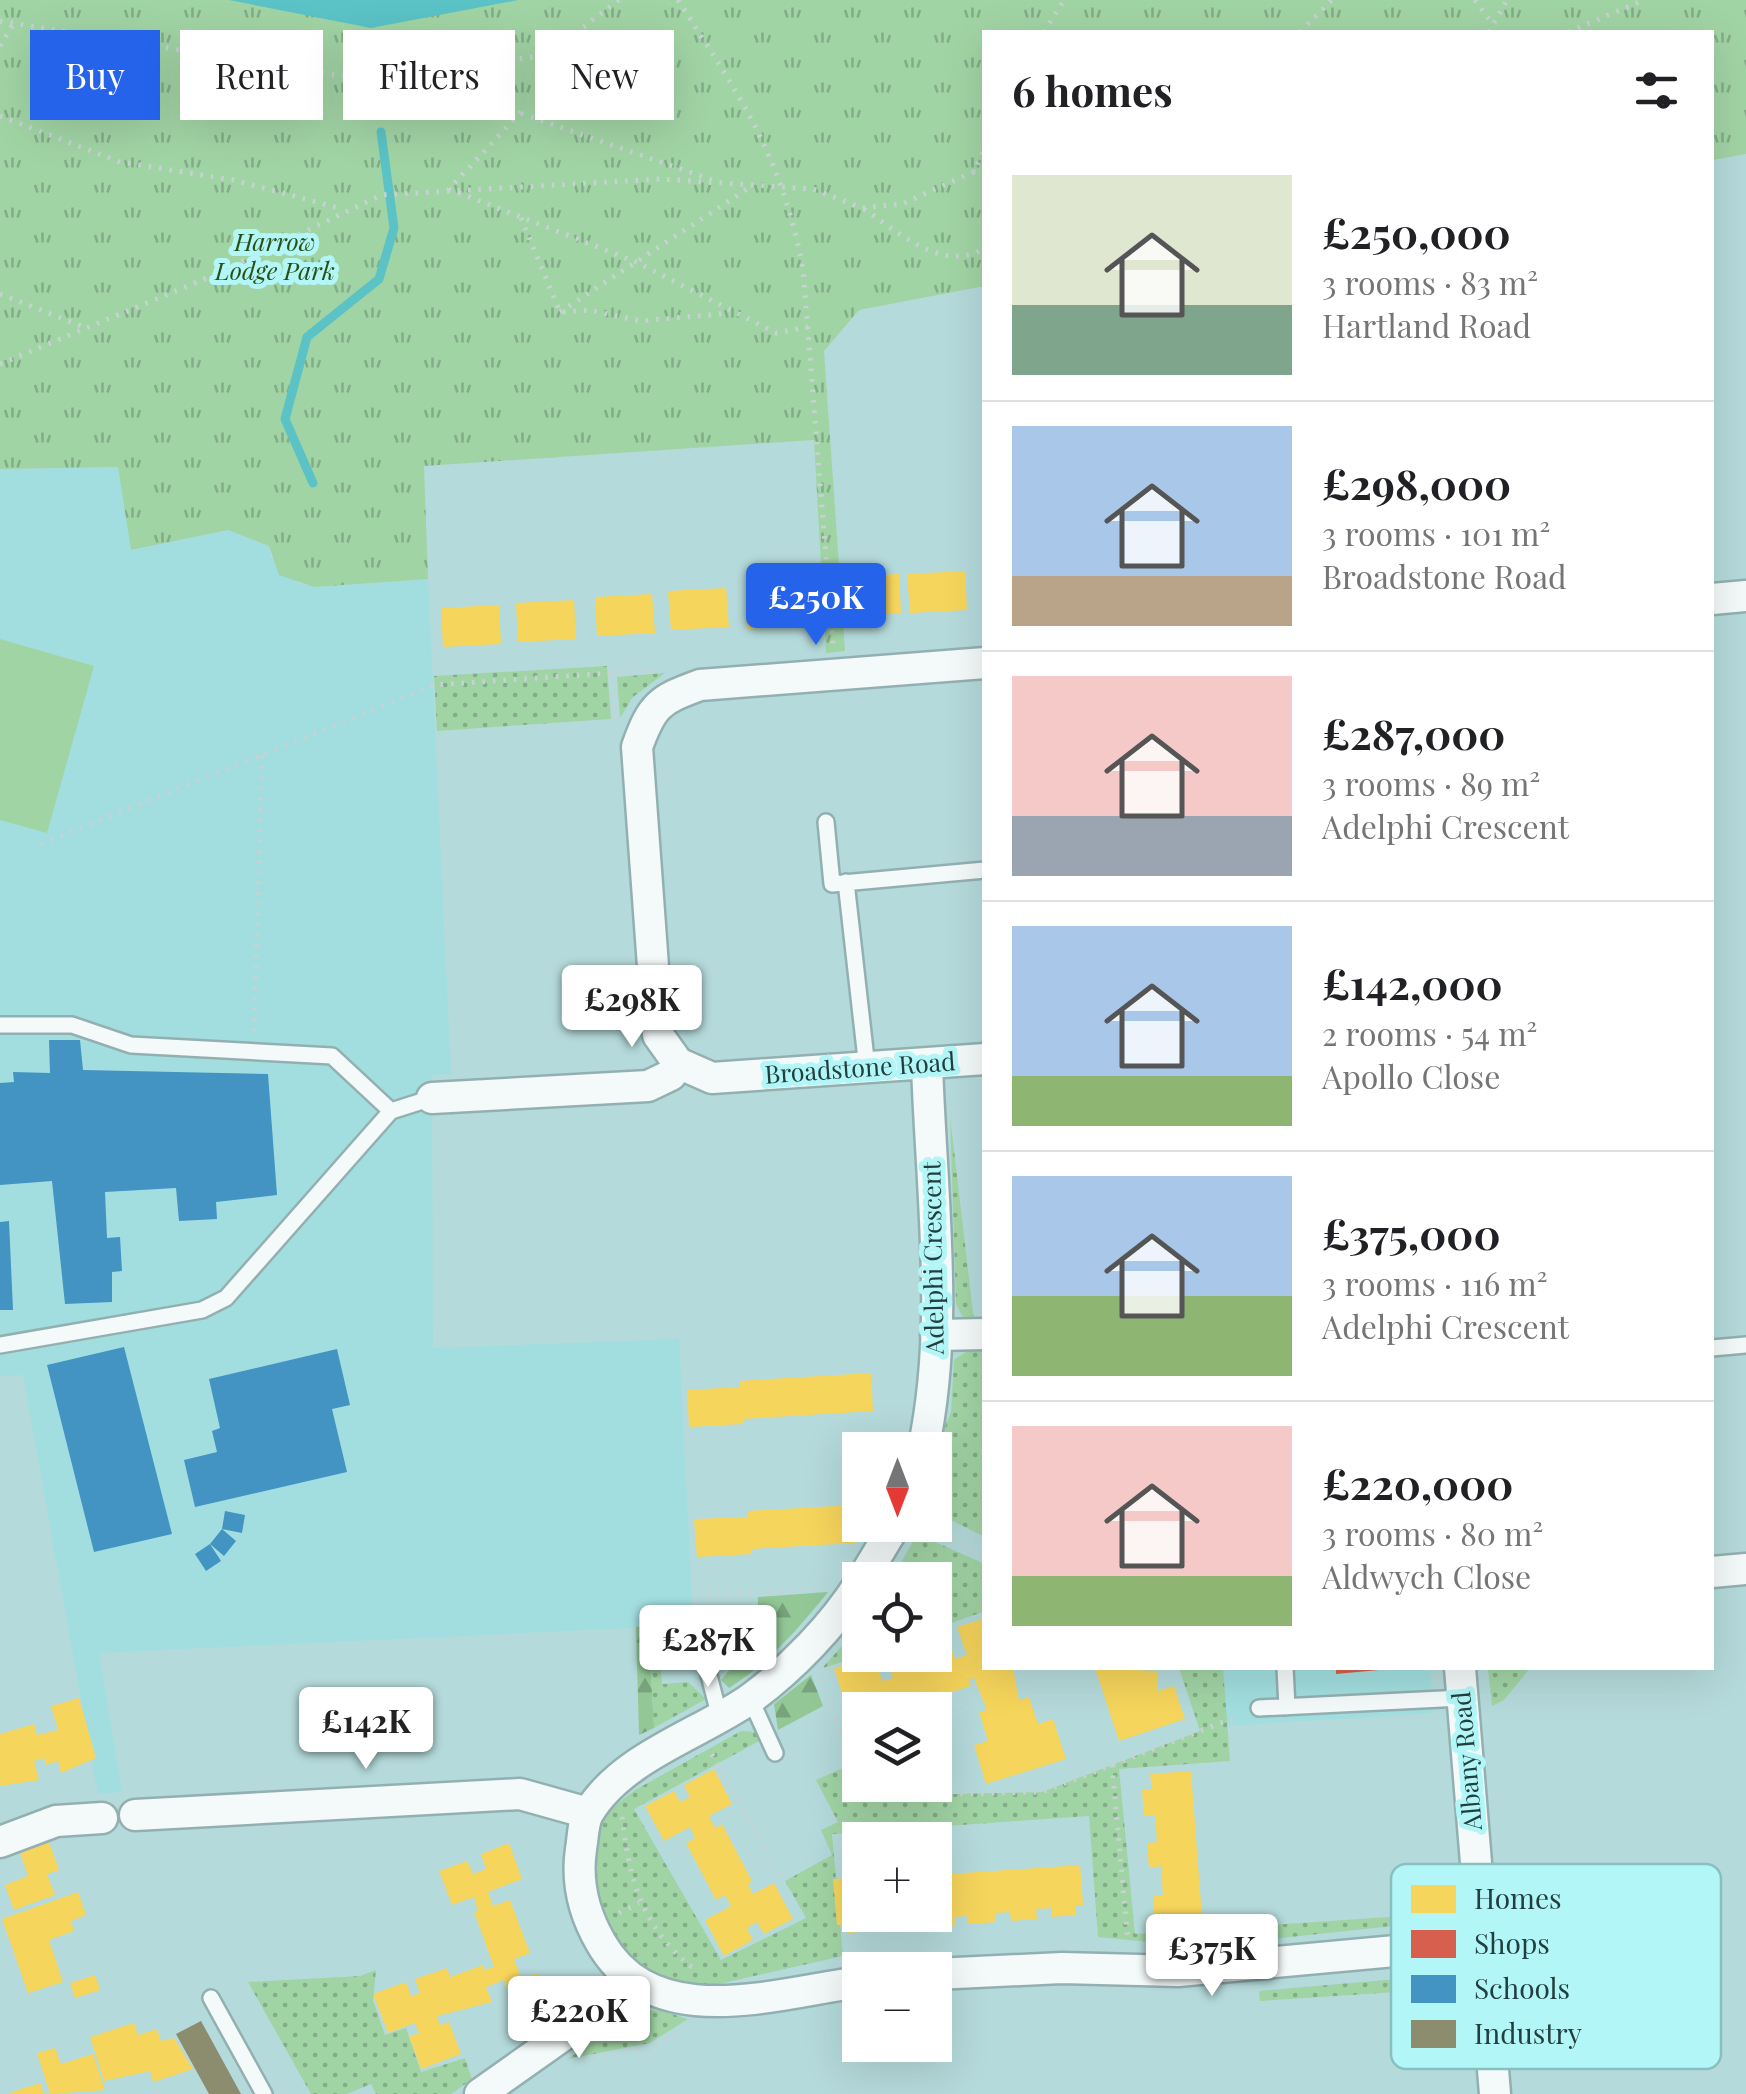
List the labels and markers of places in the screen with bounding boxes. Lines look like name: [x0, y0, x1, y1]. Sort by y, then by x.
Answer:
pin: £250K: [746, 563, 886, 648]
pin: £298K: [562, 965, 702, 1050]
pin: £287K: [638, 1605, 778, 1690]
pin: £142K: [296, 1687, 436, 1772]
pin: £375K: [1142, 1914, 1282, 1999]
pin: £220K: [509, 1976, 649, 2061]

